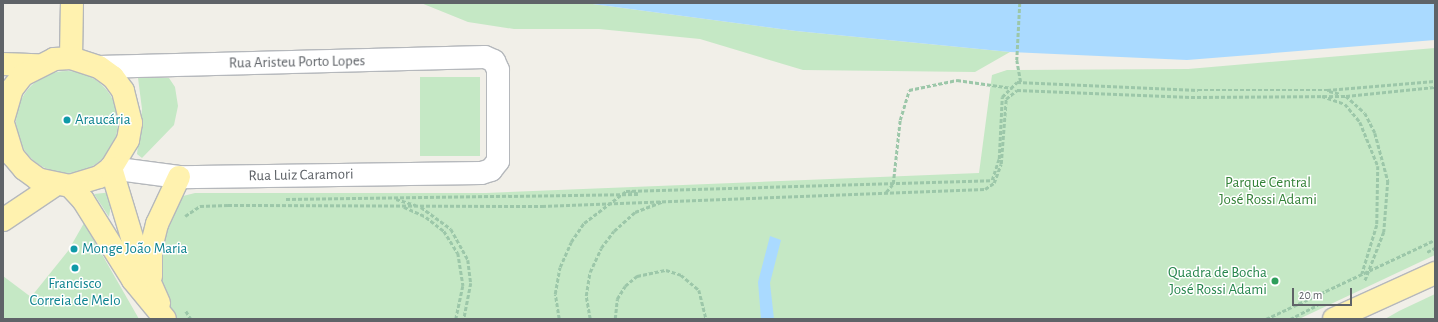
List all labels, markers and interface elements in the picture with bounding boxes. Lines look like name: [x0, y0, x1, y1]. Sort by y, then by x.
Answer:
street label: Rua Aristeu Porto Lopes: [229, 52, 365, 72]
place label: Araucária: [75, 111, 131, 129]
marker: Araucária: [62, 115, 72, 125]
street label: Rua Luiz Caramori: [248, 165, 354, 185]
park label: Parque Central José Rossi Adami: [1219, 173, 1317, 208]
place label: Monge João Maria: [82, 240, 188, 258]
marker: Monge João Maria: [69, 244, 79, 254]
marker: Francisco Correia de Melo: [70, 263, 80, 273]
place label: Quadra de Bocha José Rossi Adami: [1168, 263, 1267, 298]
place label: Francisco Correia de Melo: [29, 274, 121, 309]
marker: Quadra de Bocha José Rossi Adami: [1270, 276, 1280, 286]
scale bar: [1294, 280, 1354, 306]
text: 20 m: [1299, 289, 1322, 301]

